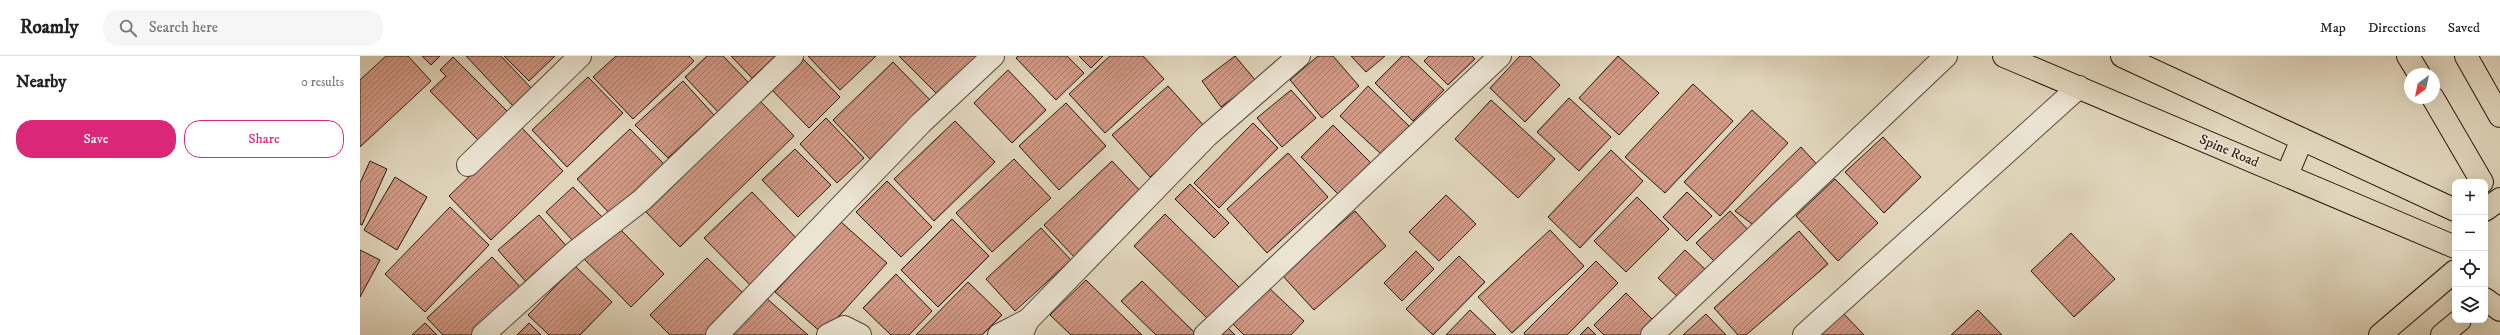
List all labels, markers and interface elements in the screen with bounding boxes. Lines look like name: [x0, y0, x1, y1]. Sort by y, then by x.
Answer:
search box: [103, 10, 383, 46]
text: Roamly: [20, 16, 79, 39]
icon: search: [117, 17, 139, 39]
text: Search here: [149, 18, 218, 37]
text: Map: [2320, 19, 2346, 37]
text: Directions: [2368, 19, 2426, 37]
text: Saved: [2448, 19, 2480, 37]
north arrow: [2404, 68, 2440, 104]
text: Nearby: [16, 71, 66, 93]
text: 0 results: [301, 74, 344, 90]
button: Save: [16, 120, 176, 158]
button: Share: [184, 120, 344, 158]
street label: Spine Road: [2196, 130, 2262, 172]
map controls: [2452, 179, 2488, 323]
button: +: [2452, 179, 2488, 215]
button: −: [2452, 215, 2488, 251]
button: locate: [2452, 251, 2488, 287]
button: layers: [2452, 287, 2488, 323]

